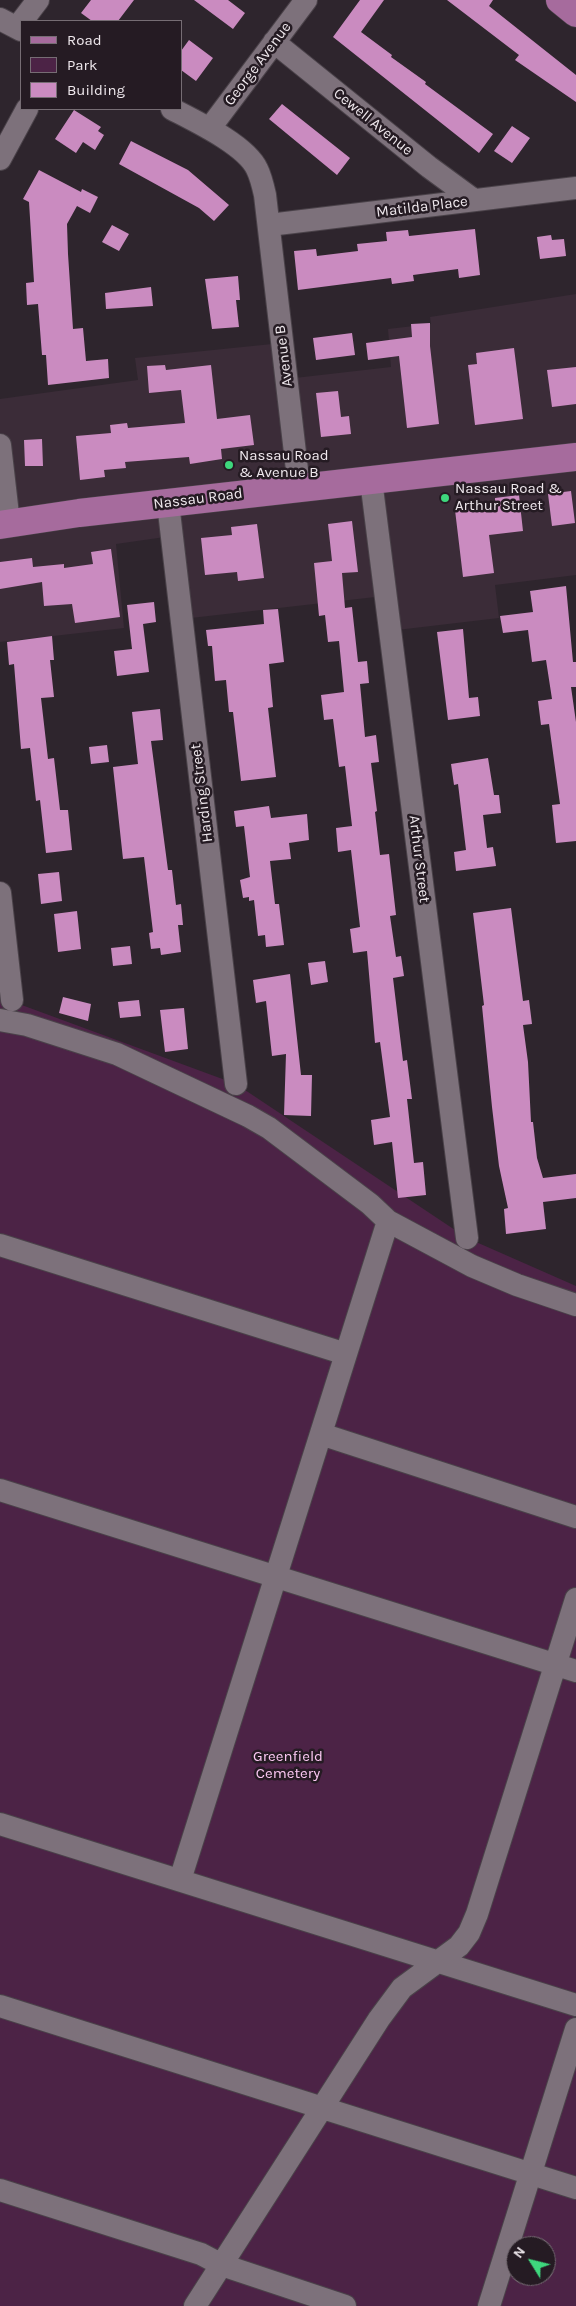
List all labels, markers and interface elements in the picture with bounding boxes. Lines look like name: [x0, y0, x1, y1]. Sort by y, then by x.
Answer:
street label: George Avenue: [221, 19, 295, 109]
legend: [20, 20, 182, 110]
text: Road: [67, 31, 102, 49]
text: Park: [67, 56, 97, 74]
text: Building: [67, 81, 125, 99]
street label: Cewell Avenue: [330, 85, 416, 159]
street label: Matilda Place: [375, 192, 469, 222]
street label: Avenue B: [271, 324, 297, 388]
place label: Nassau Road & Avenue B: [239, 447, 329, 482]
marker: Nassau Road & Avenue B: [223, 459, 235, 471]
place label: Nassau Road & Arthur Street: [455, 480, 562, 515]
street label: Nassau Road: [152, 485, 244, 513]
marker: Nassau Road & Arthur Street: [439, 492, 451, 504]
street label: Harding Street: [187, 743, 217, 843]
street label: Arthur Street: [405, 814, 433, 904]
park label: Greenfield Cemetery: [253, 1748, 323, 1783]
north arrow: [506, 2236, 556, 2286]
text: N: [509, 2243, 529, 2262]

